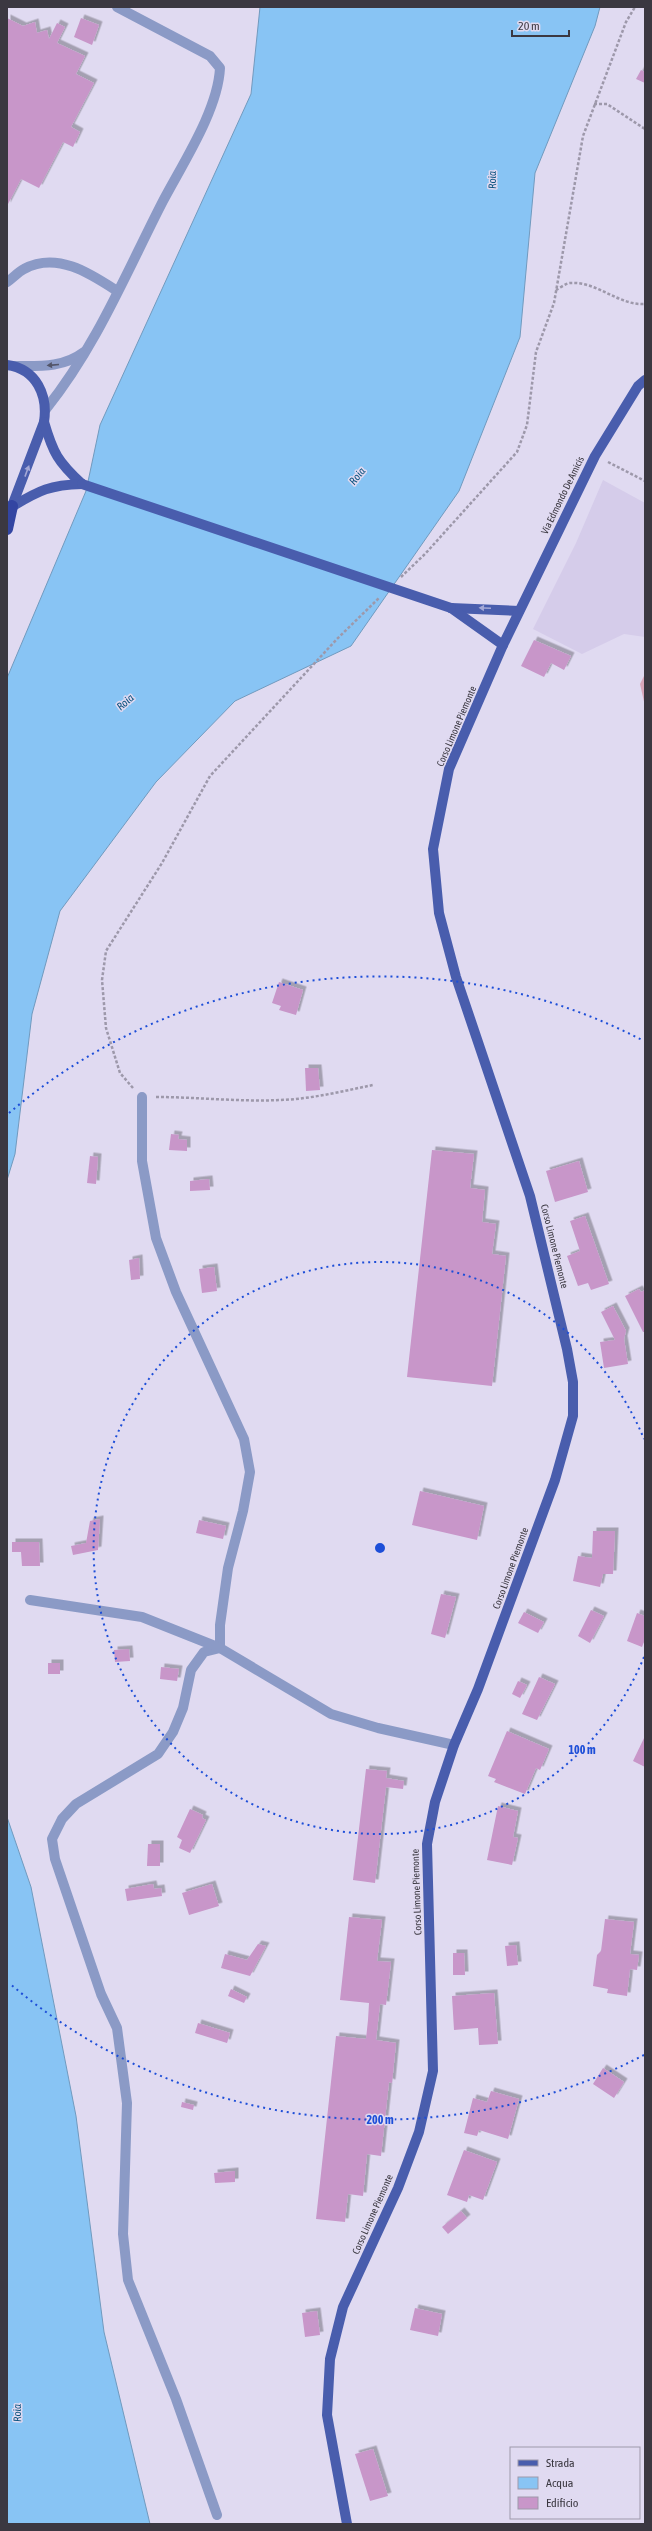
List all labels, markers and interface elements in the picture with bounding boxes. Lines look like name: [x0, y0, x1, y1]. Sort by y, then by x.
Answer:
scale bar: [512, 12, 569, 38]
text: 20 m: [518, 19, 540, 33]
water label: Roia: [486, 171, 498, 189]
one-way arrow: [47, 361, 59, 368]
street label: Via Edmondo De Amicis: [539, 454, 586, 536]
one-way arrow: [24, 464, 30, 476]
water label: Roia: [347, 465, 367, 487]
one-way arrow: [478, 605, 491, 611]
street label: Corso Limone Piemonte: [435, 684, 479, 768]
water label: Roia: [114, 691, 136, 713]
street label: Corso Limone Piemonte: [539, 1203, 570, 1290]
street label: Corso Limone Piemonte: [491, 1525, 531, 1611]
centre of rings: [373, 1541, 387, 1555]
text: 100 m: [568, 1743, 596, 1757]
street label: Corso Limone Piemonte: [409, 1848, 424, 1935]
text: 200 m: [366, 2113, 394, 2127]
street label: Corso Limone Piemonte: [350, 2172, 395, 2256]
water label: Roia: [11, 2404, 23, 2422]
legend: [510, 2447, 640, 2519]
text: Strada: [546, 2456, 575, 2470]
text: Acqua: [546, 2476, 573, 2490]
text: Edificio: [546, 2496, 579, 2510]

